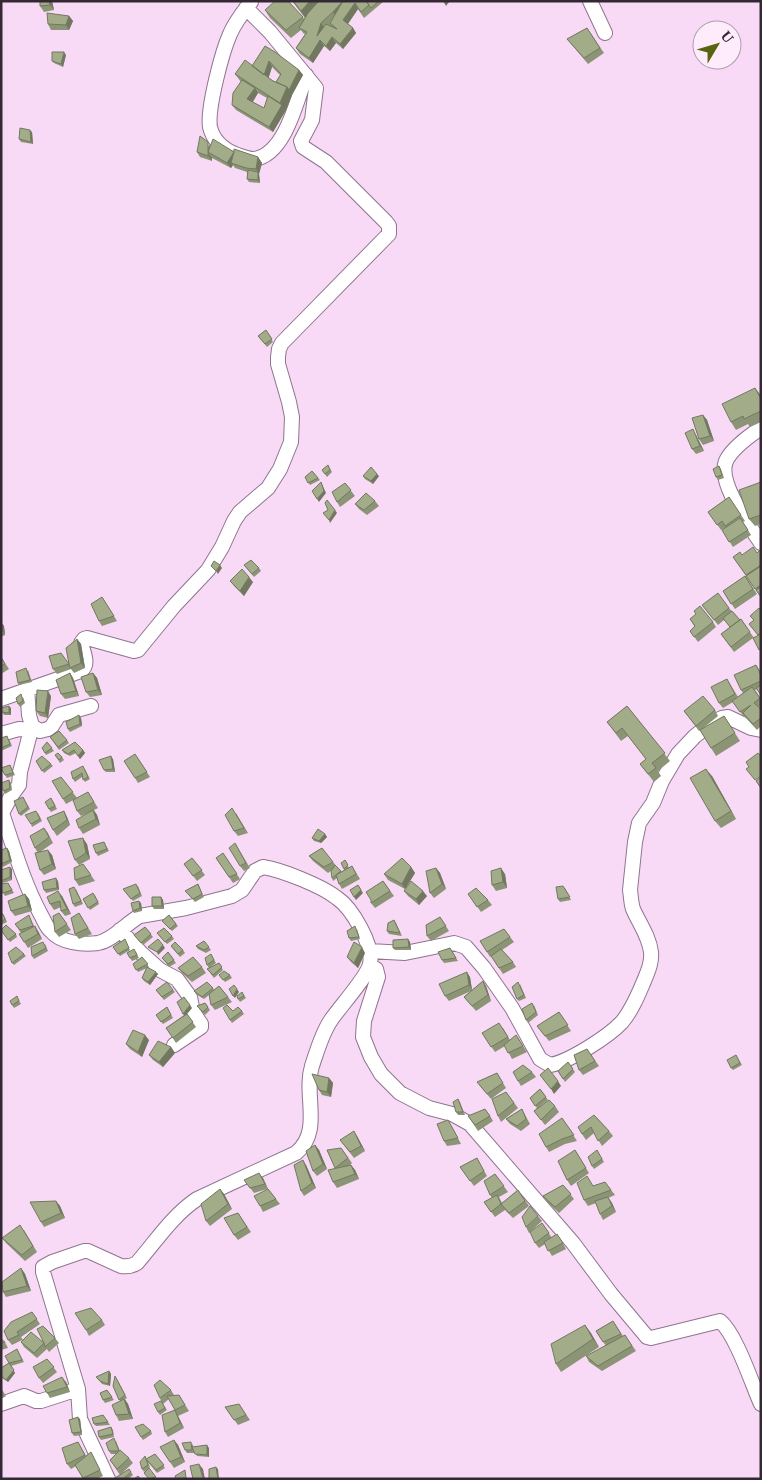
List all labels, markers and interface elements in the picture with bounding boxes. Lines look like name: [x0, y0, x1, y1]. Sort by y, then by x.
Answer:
north arrow: [692, 20, 742, 70]
text: U: [717, 27, 738, 47]

